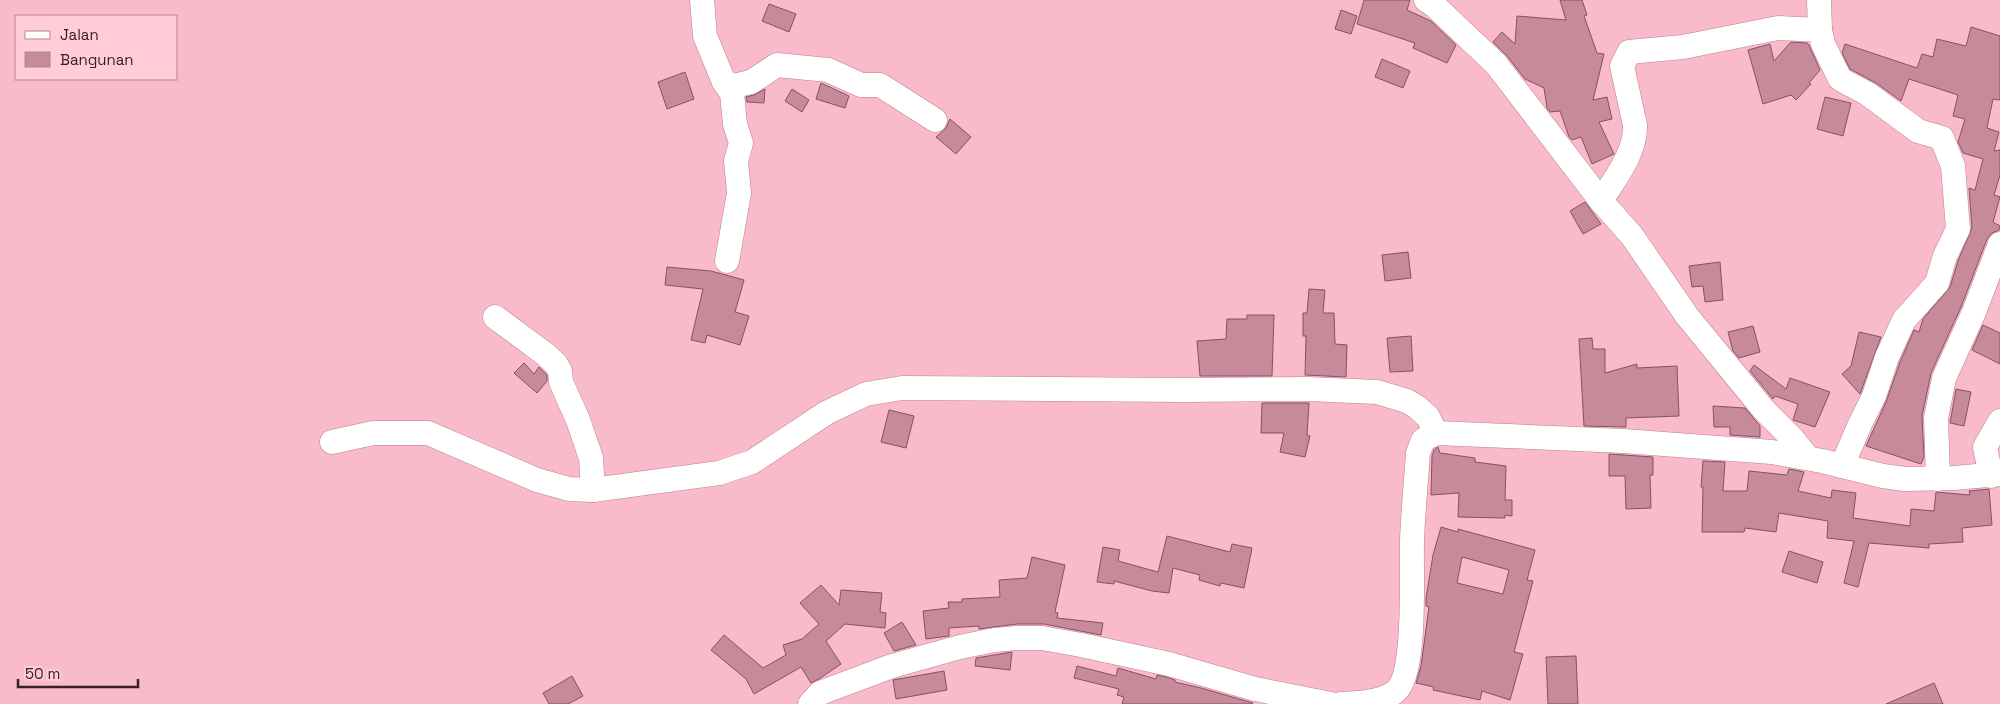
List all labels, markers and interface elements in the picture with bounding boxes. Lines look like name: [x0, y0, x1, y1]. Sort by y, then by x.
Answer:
legend: [15, 15, 178, 80]
text: Jalan: [60, 25, 99, 44]
text: Bangunan: [60, 50, 134, 69]
scale bar: [18, 656, 138, 688]
text: 50 m: [25, 664, 60, 683]

